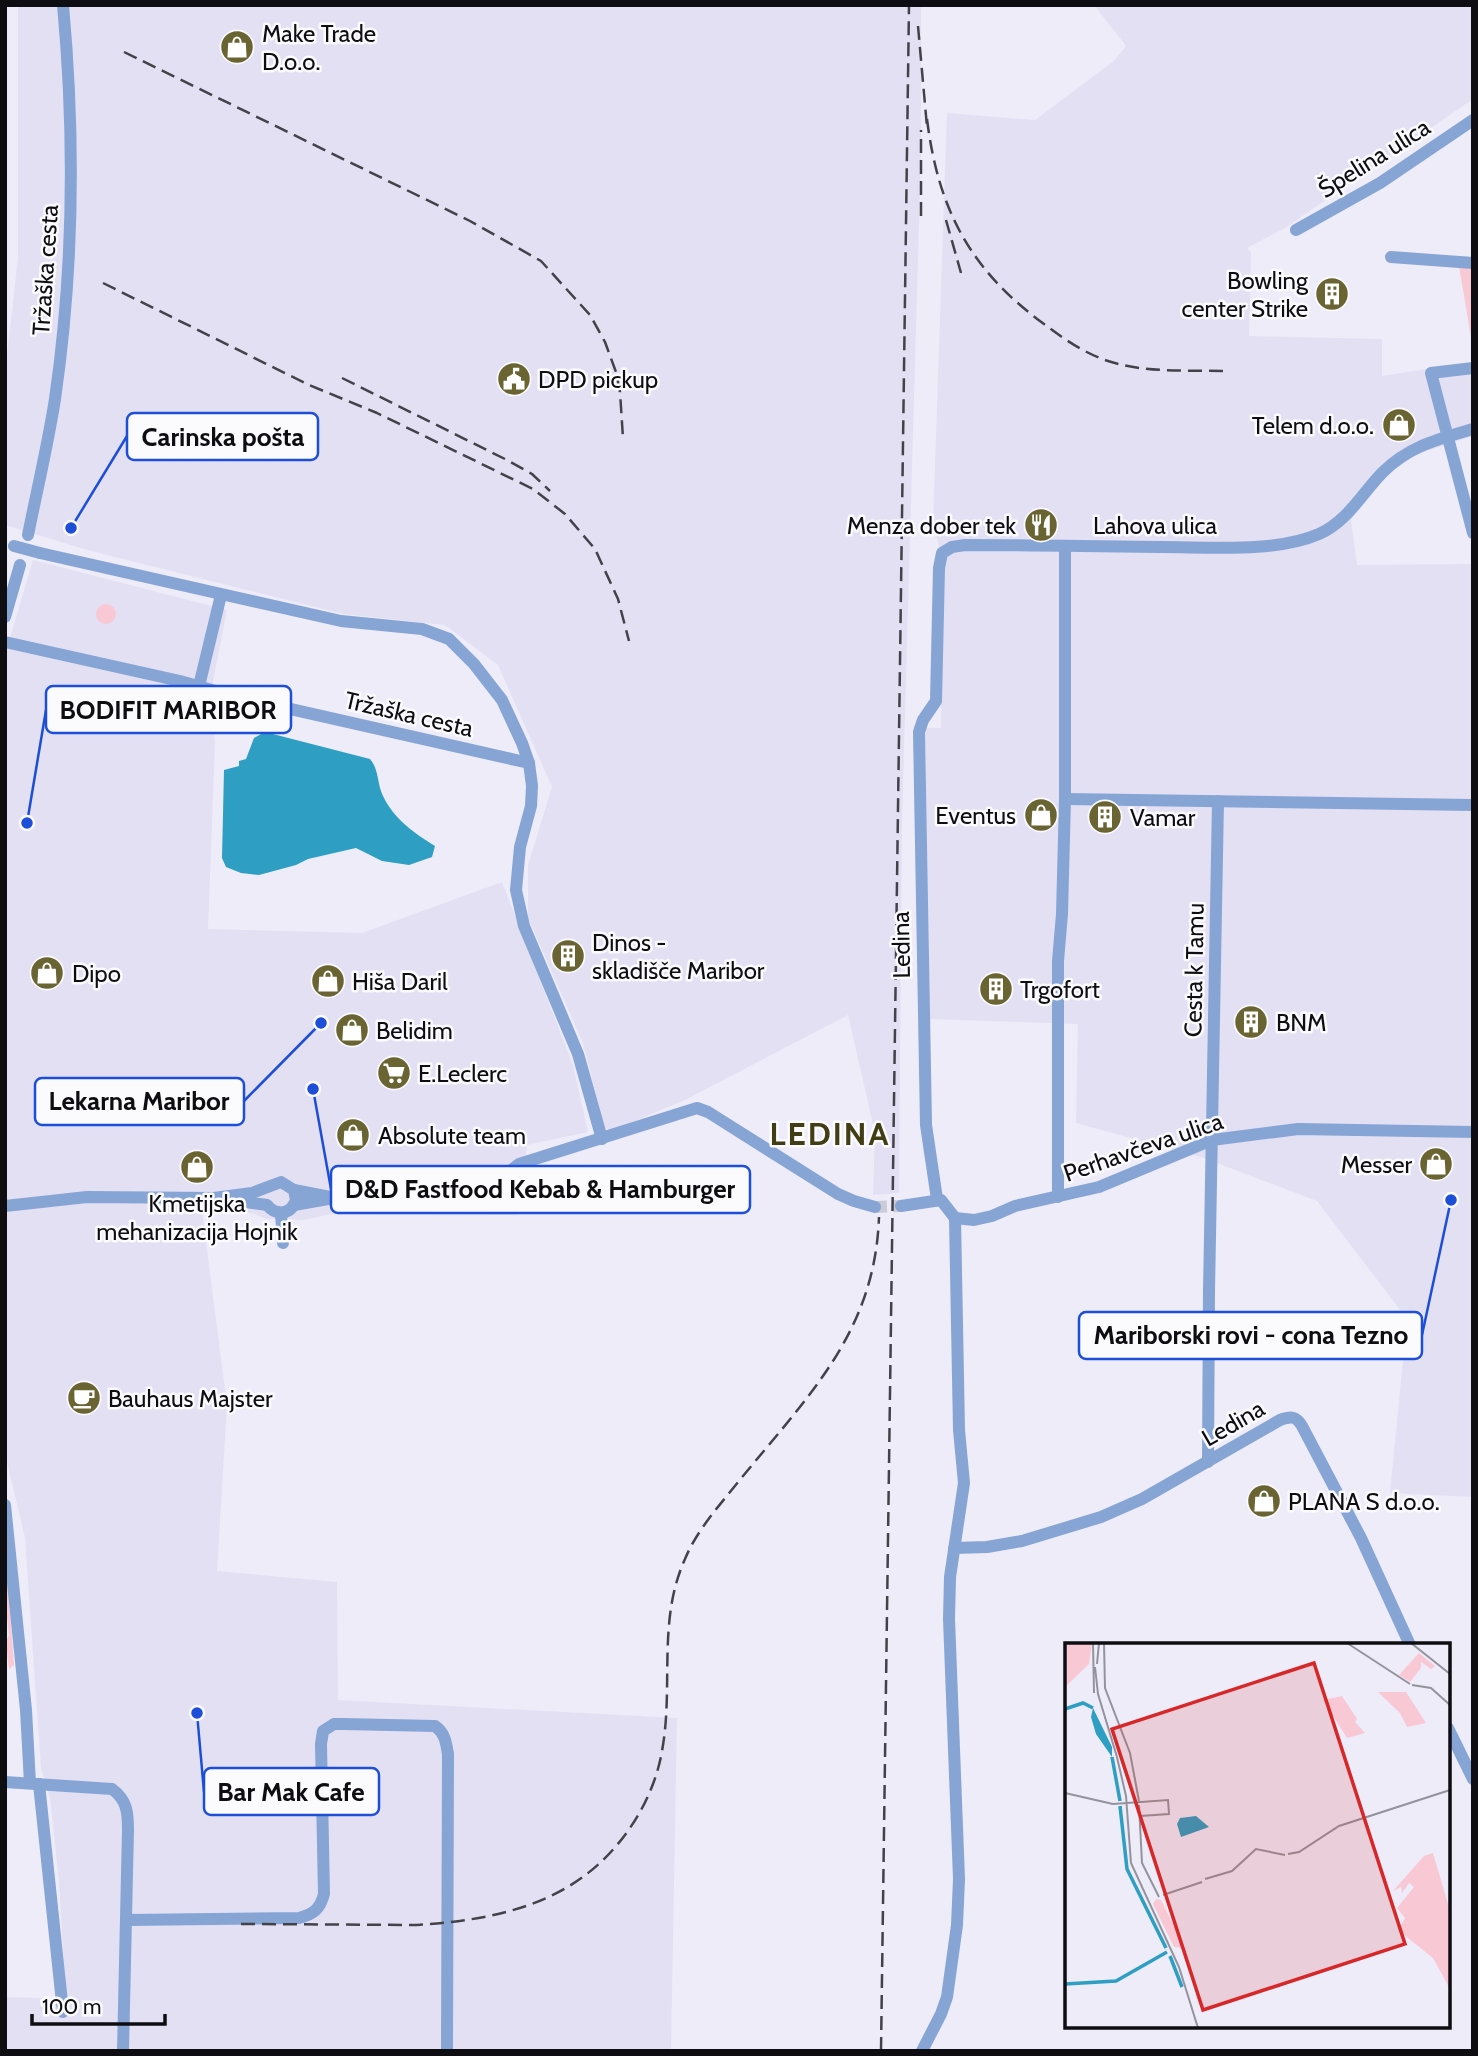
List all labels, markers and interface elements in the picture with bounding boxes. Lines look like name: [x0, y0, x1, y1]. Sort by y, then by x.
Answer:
place label: Make Trade D.o.o.: [262, 19, 376, 76]
shop icon: Make Trade D.o.o.: [218, 28, 256, 66]
street label: Špelina ulica: [1313, 112, 1436, 204]
street label: Tržaška cesta: [26, 203, 64, 336]
place label: Bowling center Strike: [1182, 266, 1309, 323]
building icon: Bowling center Strike: [1313, 275, 1351, 313]
public building icon: DPD pickup: [495, 360, 533, 398]
place label: DPD pickup: [538, 365, 658, 394]
shop icon: Telem d.o.o.: [1380, 406, 1418, 444]
place label: Telem d.o.o.: [1252, 411, 1374, 440]
callout: Carinska pošta: [127, 413, 318, 460]
text: Carinska pošta: [142, 421, 304, 453]
restaurant icon: Menza dober tek: [1022, 506, 1060, 544]
place label: Menza dober tek: [847, 511, 1016, 540]
street label: Lahova ulica: [1093, 511, 1217, 540]
street label: Tržaška cesta: [342, 685, 477, 743]
callout: BODIFIT MARIBOR: [46, 686, 291, 733]
text: BODIFIT MARIBOR: [59, 694, 277, 726]
shop icon: Eventus: [1022, 796, 1060, 834]
building icon: Vamar: [1086, 798, 1124, 836]
place label: Eventus: [935, 801, 1016, 830]
place label: Vamar: [1130, 803, 1196, 832]
street label: Cesta k Tamu: [1178, 903, 1210, 1037]
street label: Ledina: [886, 911, 916, 979]
place label: Dinos - skladišče Maribor: [592, 928, 765, 985]
building icon: Dinos - skladišče Maribor: [549, 937, 587, 975]
shop icon: Dipo: [28, 954, 66, 992]
place label: Dipo: [72, 959, 121, 988]
shop icon: Hiša Daril: [309, 962, 347, 1000]
place label: Hiša Daril: [352, 967, 448, 996]
building icon: Trgofort: [977, 970, 1015, 1008]
place label: Trgofort: [1020, 975, 1100, 1004]
building icon: BNM: [1232, 1003, 1270, 1041]
place label: BNM: [1276, 1008, 1327, 1037]
shop icon: Belidim: [333, 1011, 371, 1049]
place label: Belidim: [376, 1016, 453, 1045]
supermarket icon: E.Leclerc: [375, 1054, 413, 1092]
place label: E.Leclerc: [418, 1059, 507, 1088]
callout: Lekarna Maribor: [35, 1078, 244, 1125]
text: Lekarna Maribor: [49, 1085, 230, 1117]
street label: Perhavčeva ulica: [1060, 1106, 1227, 1188]
district label: LEDINA: [770, 1114, 890, 1153]
shop icon: Absolute team: [334, 1116, 372, 1154]
place label: Absolute team: [378, 1121, 526, 1150]
shop icon: Messer: [1417, 1145, 1455, 1183]
shop icon: Kmetijska mehanizacija Hojnik: [178, 1148, 216, 1186]
place label: Messer: [1341, 1150, 1412, 1179]
callout: D&D Fastfood Kebab & Hamburger: [331, 1166, 750, 1213]
text: D&D Fastfood Kebab & Hamburger: [345, 1173, 736, 1205]
place label: Kmetijska mehanizacija Hojnik: [96, 1189, 298, 1246]
callout: Mariborski rovi - cona Tezno: [1079, 1312, 1422, 1359]
text: Mariborski rovi - cona Tezno: [1094, 1319, 1409, 1351]
cafe icon: Bauhaus Majster: [65, 1379, 103, 1417]
place label: Bauhaus Majster: [108, 1384, 273, 1413]
street label: Ledina: [1197, 1393, 1270, 1452]
shop icon: PLANA S d.o.o.: [1245, 1482, 1283, 1520]
place label: PLANA S d.o.o.: [1288, 1487, 1440, 1516]
inset map: [1065, 1643, 1450, 2028]
callout: Bar Mak Cafe: [204, 1768, 379, 1815]
text: Bar Mak Cafe: [217, 1776, 365, 1808]
scale bar: [32, 1982, 164, 2026]
text: 100 m: [42, 1994, 101, 2019]

